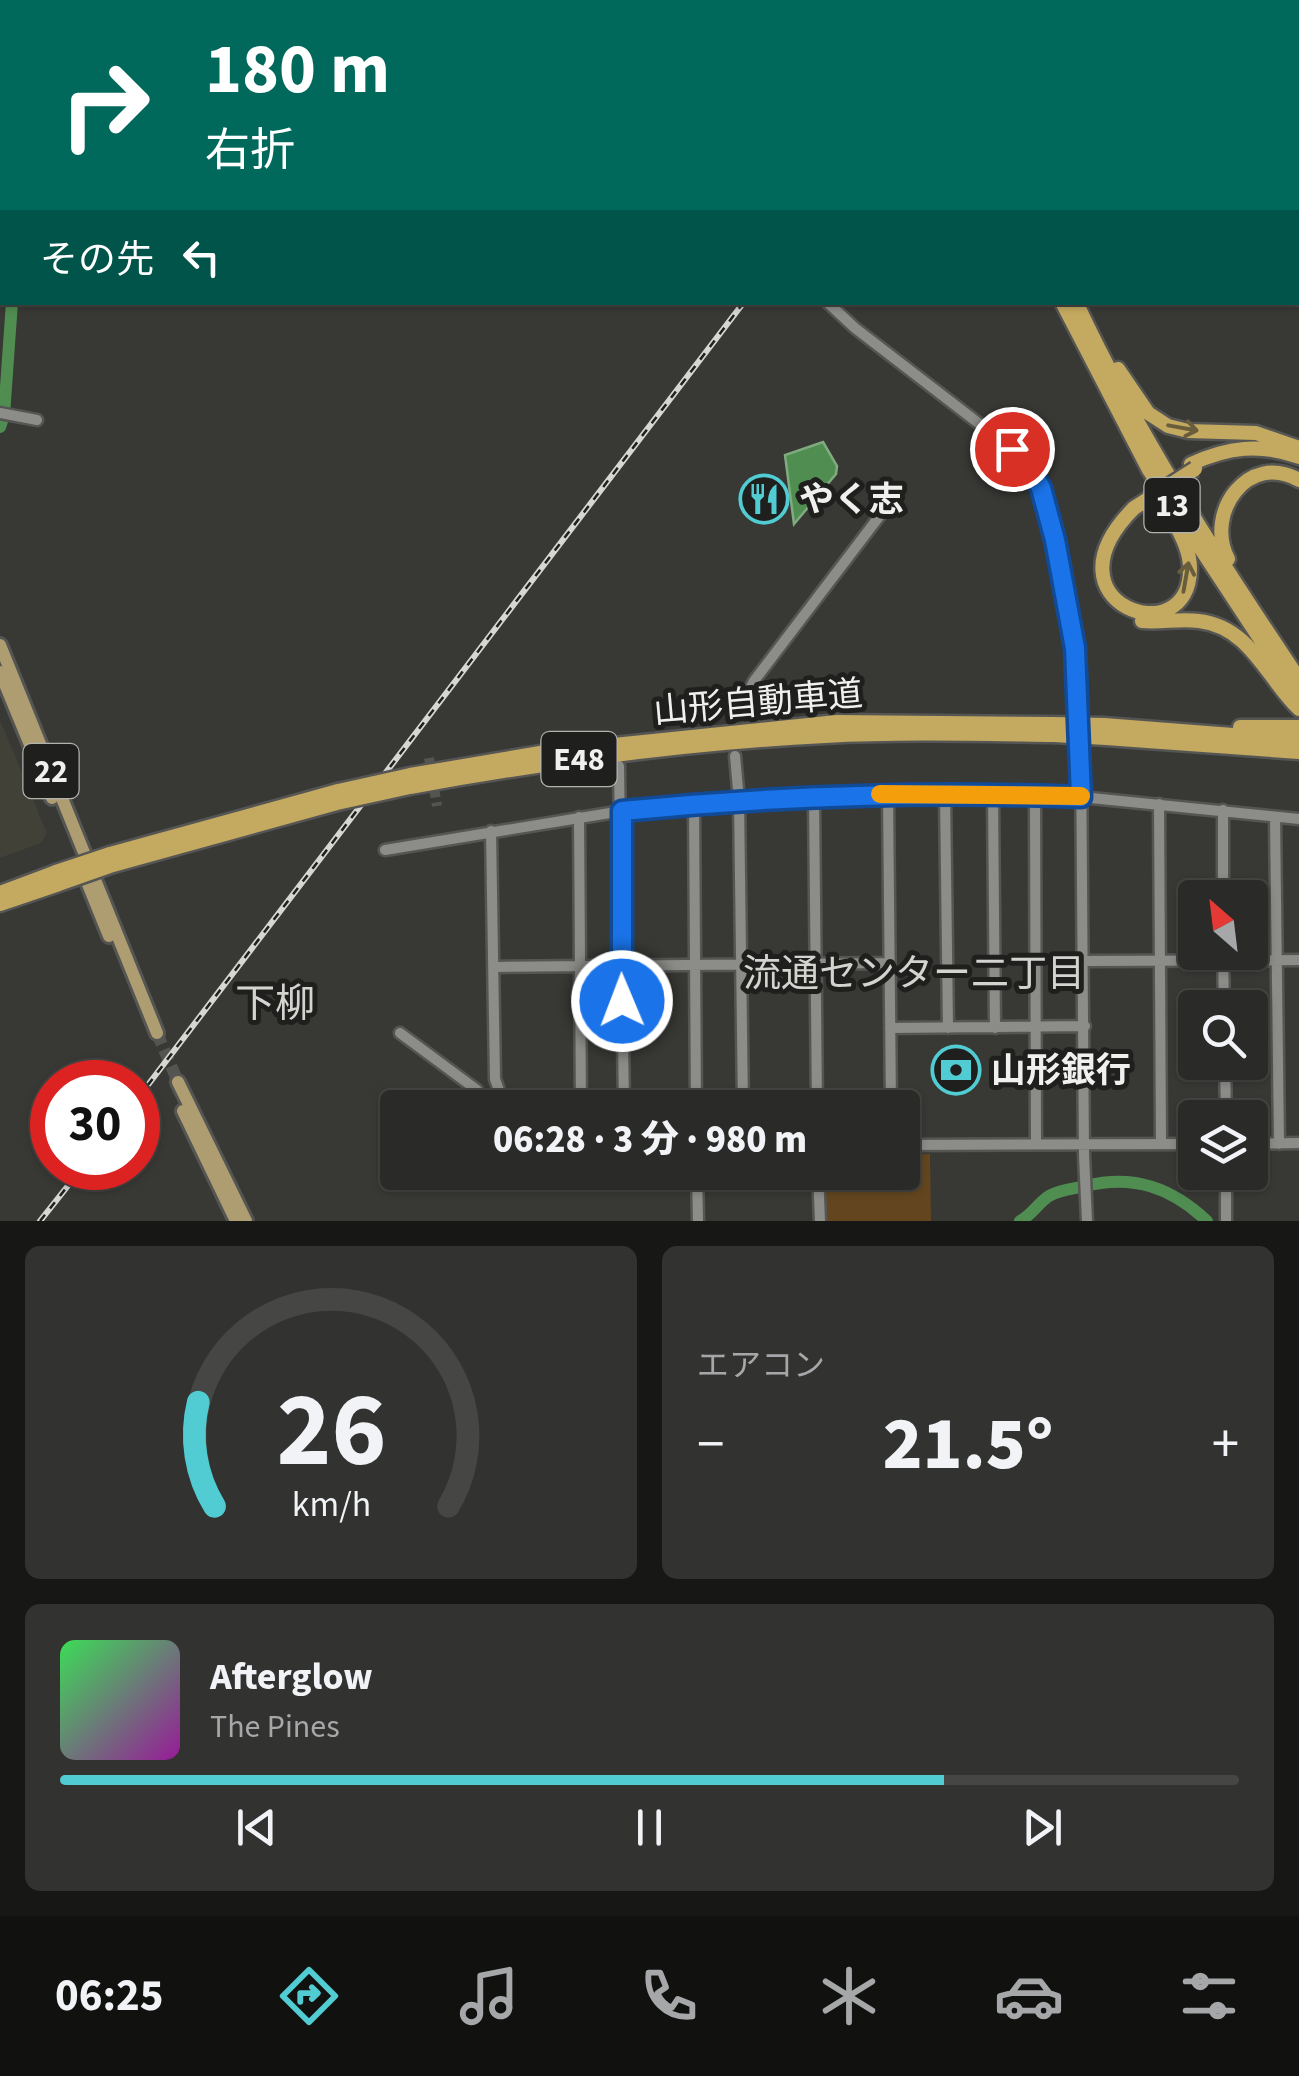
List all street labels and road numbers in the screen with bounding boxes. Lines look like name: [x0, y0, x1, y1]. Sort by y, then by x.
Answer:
road number: 13: [1144, 478, 1200, 532]
street label: 山形自動車道: [651, 669, 865, 737]
road number: E48: [542, 732, 616, 786]
road number: 22: [23, 744, 78, 798]

